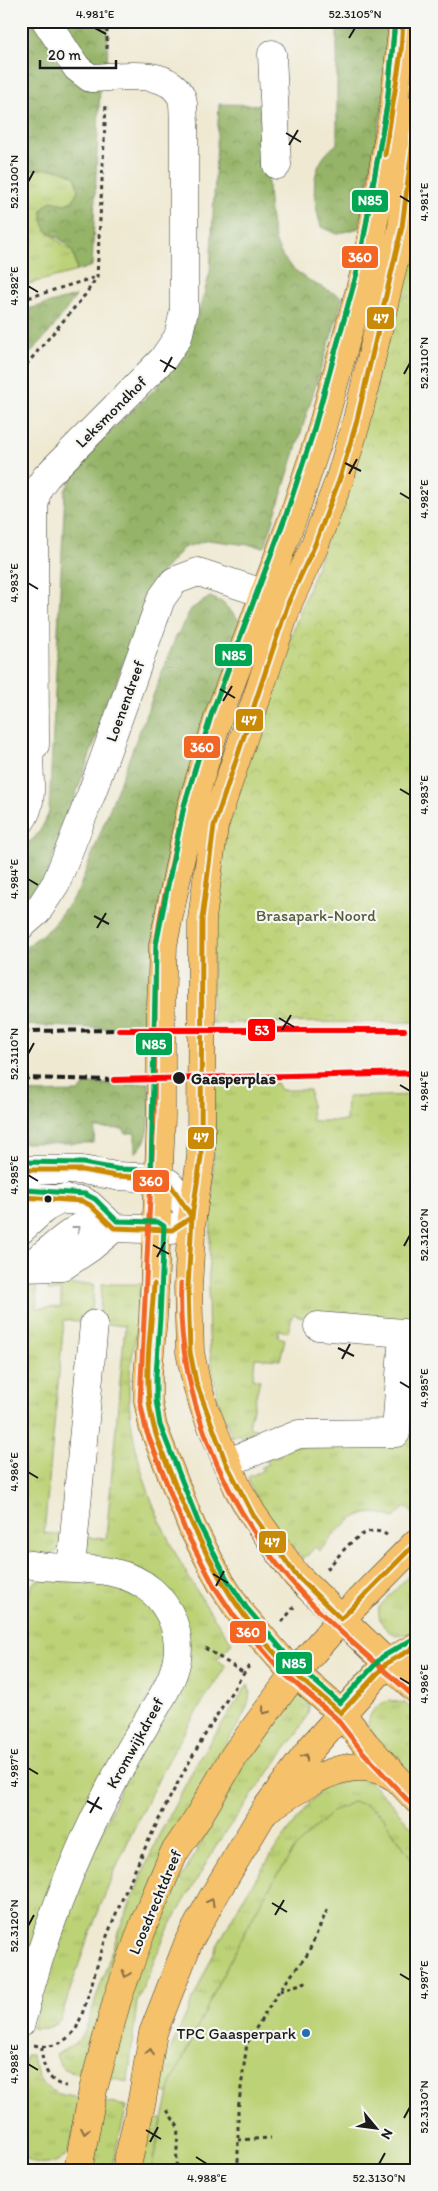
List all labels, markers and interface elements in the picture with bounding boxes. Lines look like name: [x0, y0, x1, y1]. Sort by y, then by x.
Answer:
text: 4.981°E: [76, 7, 115, 21]
text: 52.3105°N: [328, 7, 382, 21]
scale bar: [40, 38, 116, 70]
text: 20 m: [48, 46, 82, 64]
text: 52.3100°N: [7, 155, 21, 209]
text: 4.981°E: [417, 182, 431, 221]
line badge: N85: [351, 189, 389, 213]
text: N85: [358, 192, 383, 209]
line badge: 360: [341, 245, 379, 269]
text: 360: [348, 249, 372, 266]
text: 4.982°E: [7, 266, 21, 306]
line badge: 47: [366, 306, 395, 330]
text: 47: [373, 310, 389, 327]
text: 52.3110°N: [417, 337, 431, 389]
street label: Leksmondhof: [71, 372, 151, 452]
text: 4.982°E: [417, 479, 431, 519]
text: 4.983°E: [7, 563, 21, 603]
line badge: N85: [214, 643, 253, 667]
text: N85: [222, 647, 247, 664]
street label: Loenendreef: [101, 658, 149, 744]
line badge: 47: [235, 708, 264, 732]
text: 47: [241, 712, 257, 729]
line badge: 360: [183, 735, 221, 759]
text: 360: [190, 739, 214, 756]
text: 4.983°E: [417, 775, 431, 815]
text: 4.984°E: [7, 858, 21, 899]
park label: Brasapark-Noord: [256, 906, 376, 925]
line badge: 53: [247, 1018, 276, 1042]
text: 53: [255, 1022, 270, 1039]
text: 52.3110°N: [7, 1028, 21, 1080]
line badge: N85: [135, 1032, 173, 1056]
text: N85: [142, 1036, 167, 1053]
place label: Gaasperplas: [191, 1069, 276, 1089]
marker: Gaasperplas: [171, 1070, 187, 1086]
text: 4.984°E: [417, 1070, 431, 1111]
line badge: 47: [187, 1126, 215, 1150]
text: 47: [193, 1129, 209, 1146]
text: 4.985°E: [7, 1155, 21, 1195]
line badge: 360: [132, 1169, 170, 1193]
text: 360: [139, 1173, 163, 1190]
unlabelled marker: [43, 1194, 53, 1204]
text: 52.3120°N: [417, 1208, 431, 1262]
one-way arrow: [71, 1226, 80, 1234]
text: 4.985°E: [417, 1368, 431, 1408]
text: 4.986°E: [7, 1452, 21, 1492]
line badge: 47: [258, 1530, 287, 1554]
text: 47: [264, 1534, 280, 1551]
line badge: 360: [229, 1620, 267, 1644]
text: 360: [236, 1624, 260, 1641]
line badge: N85: [275, 1651, 313, 1675]
text: N85: [282, 1655, 307, 1672]
text: 4.986°E: [417, 1664, 431, 1704]
street label: Kromwijkdreef: [102, 1694, 168, 1792]
one-way arrow: [262, 1705, 271, 1715]
text: 4.987°E: [7, 1748, 21, 1788]
one-way arrow: [299, 1754, 307, 1763]
street label: Loosdrechtdreef: [124, 1846, 186, 1957]
one-way arrow: [204, 1898, 214, 1907]
text: 52.3120°N: [7, 1899, 21, 1953]
text: 4.987°E: [417, 1960, 431, 2000]
one-way arrow: [121, 1969, 131, 1978]
place label: TPC Gaasperpark: [177, 2024, 297, 2043]
marker: TPC Gaasperpark: [300, 2027, 312, 2039]
text: 4.988°E: [7, 2044, 21, 2084]
one-way arrow: [145, 2047, 155, 2056]
text: 52.3130°N: [417, 2080, 431, 2134]
north arrow: [350, 2104, 400, 2154]
text: N: [377, 2126, 397, 2142]
one-way arrow: [80, 2127, 90, 2135]
text: 4.988°E: [187, 2171, 227, 2185]
text: 52.3130°N: [352, 2171, 406, 2185]

